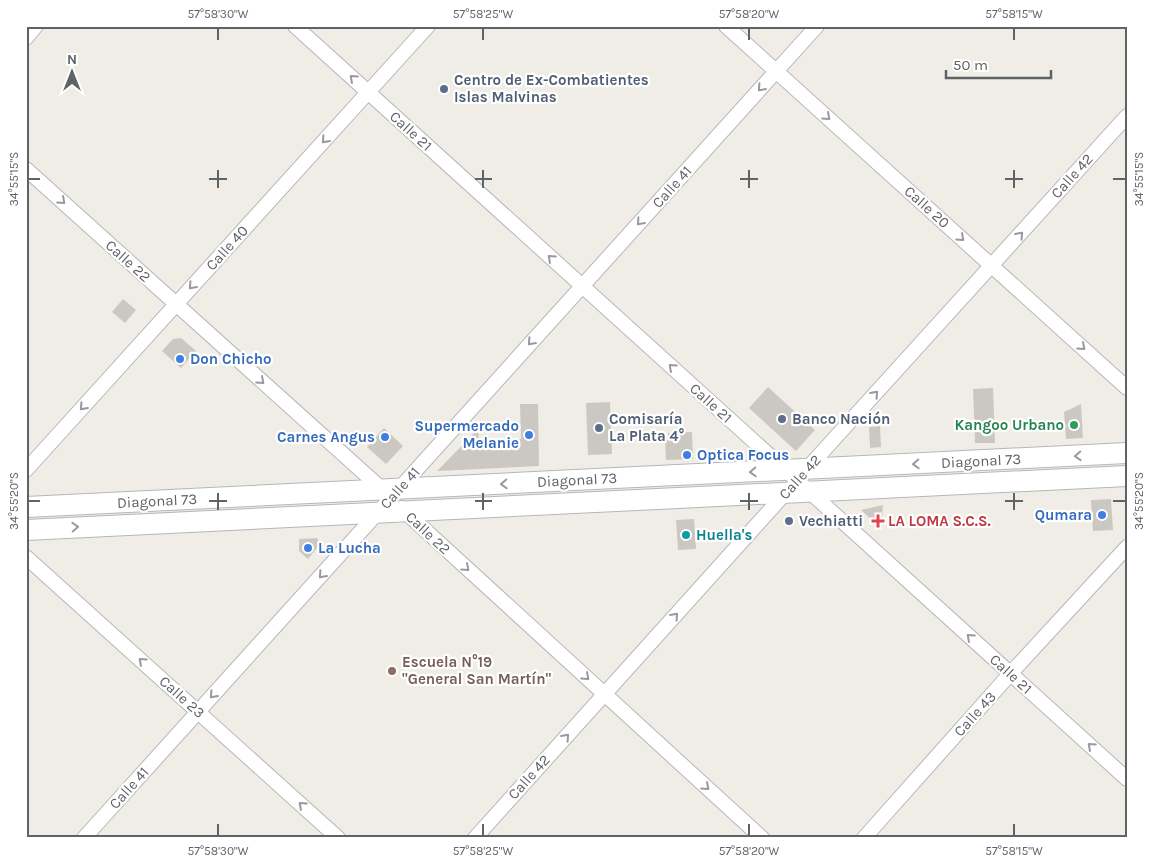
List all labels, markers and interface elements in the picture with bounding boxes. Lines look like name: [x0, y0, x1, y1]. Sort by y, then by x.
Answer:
text: 57°58'30"W: [188, 7, 249, 21]
text: 57°58'25"W: [453, 7, 513, 21]
text: 57°58'20"W: [719, 7, 780, 21]
text: 57°58'15"W: [985, 7, 1043, 21]
north arrow: [48, 48, 98, 98]
scale bar: [946, 48, 1050, 80]
text: N: [67, 51, 77, 68]
text: 50 m: [953, 56, 988, 74]
place label: Centro de Ex-Combatientes Islas Malvinas: [454, 71, 649, 106]
one-way arrow: [349, 75, 358, 84]
marker: Centro de Ex-Combatientes Islas Malvinas: [438, 83, 450, 95]
one-way arrow: [758, 83, 767, 92]
street label: Calle 21: [386, 107, 436, 155]
one-way arrow: [822, 112, 831, 121]
one-way arrow: [322, 135, 331, 144]
street label: Calle 42: [1047, 150, 1097, 202]
text: 34°55'15"S: [7, 152, 21, 206]
text: 34°55'15"S: [1132, 152, 1146, 206]
street label: Calle 41: [648, 162, 696, 212]
street label: Calle 20: [901, 182, 953, 232]
one-way arrow: [57, 196, 66, 205]
one-way arrow: [637, 216, 646, 225]
street label: Calle 40: [202, 222, 252, 274]
one-way arrow: [1014, 231, 1023, 240]
one-way arrow: [956, 232, 965, 241]
street label: Calle 22: [102, 236, 154, 286]
one-way arrow: [548, 255, 557, 264]
one-way arrow: [189, 281, 198, 290]
one-way arrow: [528, 337, 537, 346]
one-way arrow: [1076, 341, 1085, 350]
place label: Don Chicho: [190, 350, 271, 368]
marker: Don Chicho: [174, 353, 186, 365]
one-way arrow: [668, 364, 677, 373]
one-way arrow: [255, 375, 264, 383]
street label: Calle 21: [686, 379, 736, 427]
one-way arrow: [869, 391, 878, 400]
one-way arrow: [80, 401, 89, 410]
place label: Comisaría La Plata 4°: [609, 410, 684, 445]
place label: Banco Nación: [792, 410, 890, 428]
marker: Banco Nación: [776, 413, 788, 425]
place label: Kangoo Urbano: [955, 416, 1064, 434]
place label: Supermercado Melanie: [415, 417, 519, 452]
marker: Kangoo Urbano: [1068, 419, 1080, 431]
marker: Comisaría La Plata 4°: [593, 422, 605, 434]
place label: Carnes Angus: [277, 428, 375, 446]
marker: Supermercado Melanie: [523, 429, 535, 441]
marker: Carnes Angus: [379, 431, 391, 443]
place label: Optica Focus: [697, 446, 789, 464]
marker: Optica Focus: [681, 449, 693, 461]
street label: Diagonal 73: [940, 450, 1022, 472]
one-way arrow: [1074, 450, 1082, 461]
street label: Calle 42: [775, 451, 825, 503]
one-way arrow: [911, 458, 919, 469]
street label: Calle 41: [376, 463, 424, 513]
one-way arrow: [749, 466, 757, 477]
street label: Diagonal 73: [536, 469, 618, 491]
text: 34°55'20"S: [7, 472, 21, 530]
text: 34°55'20"S: [1132, 472, 1146, 530]
one-way arrow: [499, 478, 507, 489]
street label: Diagonal 73: [116, 490, 198, 512]
place label: Qumara: [1035, 506, 1092, 524]
street label: Calle 22: [402, 508, 454, 558]
marker: Qumara: [1096, 509, 1108, 521]
place label: Vechiatti: [799, 512, 863, 530]
place label: LA LOMA S.C.S.: [888, 512, 991, 530]
marker: Vechiatti: [783, 515, 795, 527]
marker: LA LOMA S.C.S.: [872, 515, 884, 527]
one-way arrow: [71, 522, 79, 533]
place label: Huella's: [696, 526, 753, 544]
marker: Huella's: [680, 529, 692, 541]
place label: La Lucha: [318, 539, 381, 557]
marker: La Lucha: [302, 542, 314, 554]
one-way arrow: [460, 562, 469, 571]
one-way arrow: [318, 569, 327, 578]
one-way arrow: [669, 612, 678, 621]
one-way arrow: [967, 634, 976, 643]
street label: Calle 21: [986, 650, 1036, 698]
place label: Escuela N°19 "General San Martín": [402, 653, 552, 688]
one-way arrow: [138, 658, 147, 667]
marker: Escuela N°19 "General San Martín": [386, 665, 398, 677]
one-way arrow: [580, 671, 589, 680]
street label: Calle 23: [156, 672, 208, 722]
street label: Calle 43: [950, 688, 1000, 740]
one-way arrow: [209, 690, 218, 699]
one-way arrow: [560, 733, 569, 742]
one-way arrow: [1087, 743, 1096, 752]
street label: Calle 42: [504, 751, 554, 803]
street label: Calle 41: [105, 763, 153, 813]
one-way arrow: [700, 781, 709, 790]
one-way arrow: [298, 802, 307, 811]
text: 57°58'30"W: [188, 844, 249, 858]
text: 57°58'25"W: [453, 844, 513, 858]
text: 57°58'20"W: [719, 844, 780, 858]
text: 57°58'15"W: [985, 844, 1043, 858]

